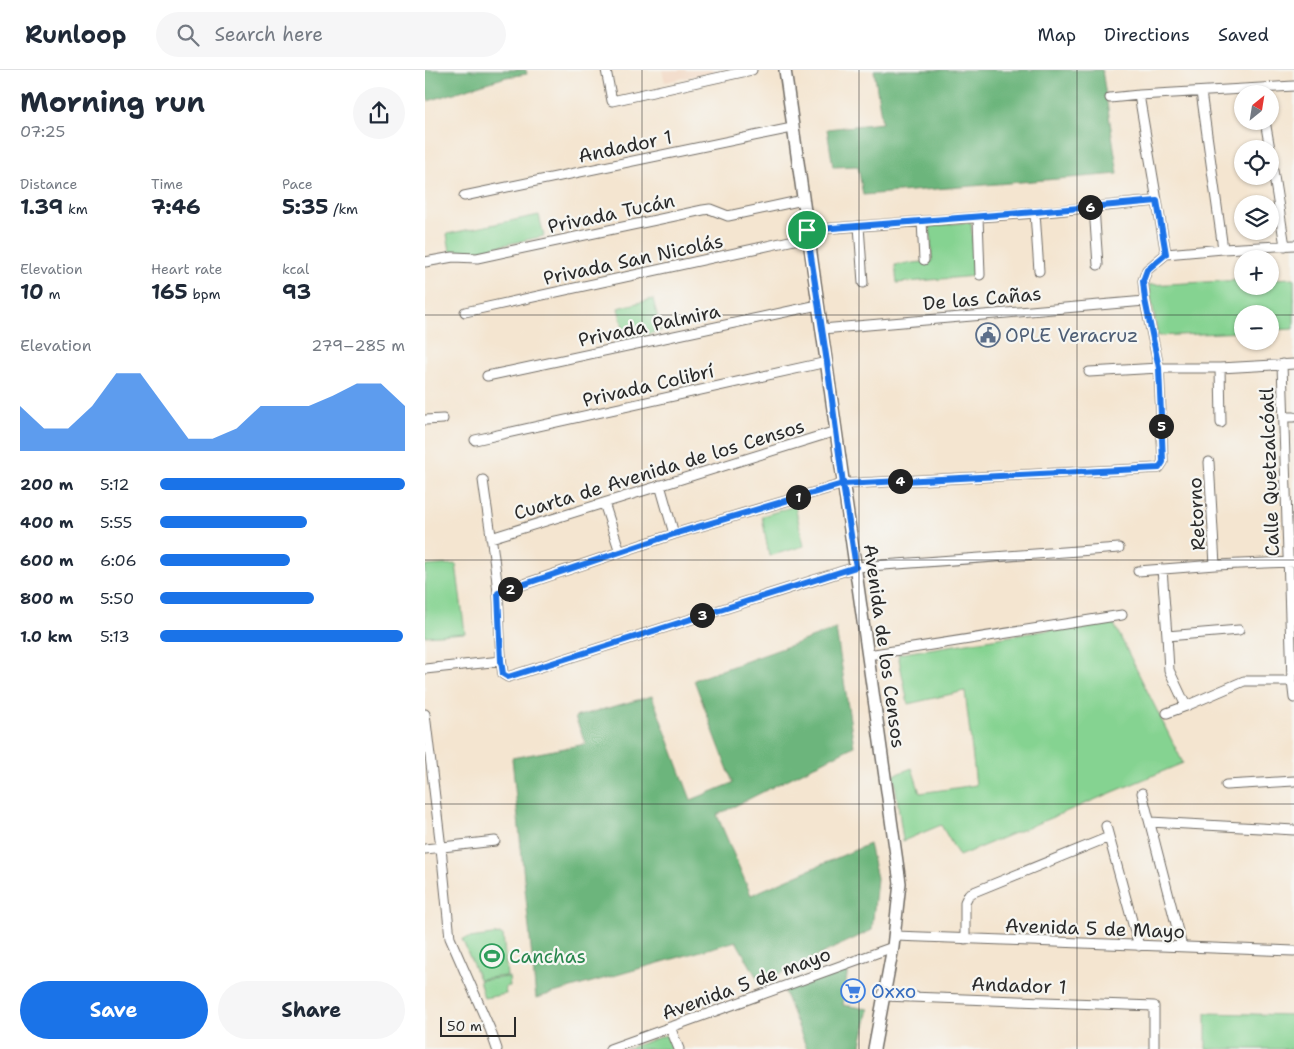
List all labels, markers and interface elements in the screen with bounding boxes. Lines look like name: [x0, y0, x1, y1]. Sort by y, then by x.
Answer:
search box: [156, 12, 506, 57]
text: Runloop: [25, 19, 126, 51]
icon: search: [174, 21, 202, 49]
text: Search here: [214, 22, 323, 47]
text: Map: [1038, 23, 1076, 47]
text: Directions: [1104, 23, 1190, 47]
text: Saved: [1218, 23, 1269, 47]
text: Morning run: [20, 83, 205, 121]
north arrow: [1234, 85, 1279, 130]
map controls: [1234, 85, 1279, 350]
button: share: [353, 87, 405, 139]
text: 07:25: [20, 121, 65, 142]
street label: Andador 1: [576, 124, 674, 169]
button: locate: [1234, 140, 1279, 185]
text: Distance: [20, 175, 77, 193]
text: Time: [151, 175, 183, 193]
text: Pace: [282, 175, 313, 193]
street label: Privada Tucán: [545, 188, 677, 239]
text: 1.39: [20, 193, 63, 221]
text: 7:46: [151, 193, 201, 221]
text: 5:35: [282, 193, 328, 221]
pin: 6: [1077, 194, 1103, 220]
button: layers: [1234, 195, 1279, 240]
text: 6: [1086, 198, 1095, 216]
text: km: [63, 200, 88, 218]
text: /km: [328, 200, 358, 218]
pin: [786, 209, 828, 251]
icon: arrive: [793, 216, 821, 244]
street label: Privada San Nicolás: [541, 228, 725, 291]
button: +: [1234, 250, 1279, 295]
text: Elevation: [20, 260, 83, 278]
text: Heart rate: [151, 260, 222, 278]
text: kcal: [282, 260, 309, 278]
text: 10: [20, 278, 44, 306]
text: 165: [151, 278, 188, 306]
text: 93: [282, 278, 311, 306]
street label: De las Cañas: [922, 281, 1042, 316]
text: m: [44, 285, 60, 303]
text: bpm: [188, 285, 221, 303]
street label: Privada Palmira: [576, 298, 723, 353]
button: −: [1234, 305, 1279, 350]
public building icon: OPLE Veracruz: [975, 322, 1001, 348]
place label: OPLE Veracruz: [1005, 323, 1138, 348]
text: Elevation: [20, 335, 92, 356]
text: 279–285 m: [311, 335, 405, 356]
street label: Privada Colibrí: [580, 358, 717, 413]
street label: Calle Quetzalcóatl: [1254, 387, 1285, 557]
street label: Cuarta de Avenida de los Censos: [511, 413, 808, 526]
pin: 5: [1149, 414, 1173, 438]
text: 5: [1157, 417, 1166, 435]
pin: 4: [887, 468, 913, 494]
text: 4: [896, 472, 905, 490]
text: 200 m: [20, 474, 73, 495]
text: 5:12: [100, 474, 130, 495]
street label: Retorno: [1182, 477, 1211, 551]
pin: 1: [785, 484, 811, 510]
text: 1: [795, 488, 802, 506]
text: 400 m: [20, 512, 74, 533]
text: 5:55: [100, 512, 132, 533]
street label: Avenida de los Censos: [858, 542, 911, 750]
text: 600 m: [20, 550, 74, 571]
text: 6:06: [100, 550, 137, 571]
pin: 2: [497, 576, 523, 602]
text: 2: [506, 580, 515, 598]
text: 800 m: [20, 588, 74, 609]
text: 5:50: [100, 588, 134, 609]
pin: 3: [689, 602, 715, 628]
text: 3: [698, 606, 707, 624]
text: 1.0 km: [20, 626, 72, 647]
text: 5:13: [100, 626, 130, 647]
street label: Avenida 5 de Mayo: [1005, 913, 1185, 944]
street label: Avenida 5 de mayo: [658, 941, 834, 1026]
sports icon: Canchas: [479, 943, 505, 969]
place label: Canchas: [509, 944, 586, 969]
street label: Andador 1: [971, 971, 1067, 1000]
supermarket icon: Oxxo: [840, 978, 866, 1004]
place label: Oxxo: [871, 979, 916, 1004]
button: Save: [20, 981, 208, 1039]
button: Share: [218, 981, 405, 1039]
scale bar: [440, 1014, 516, 1037]
text: 50 m: [447, 1017, 482, 1035]

